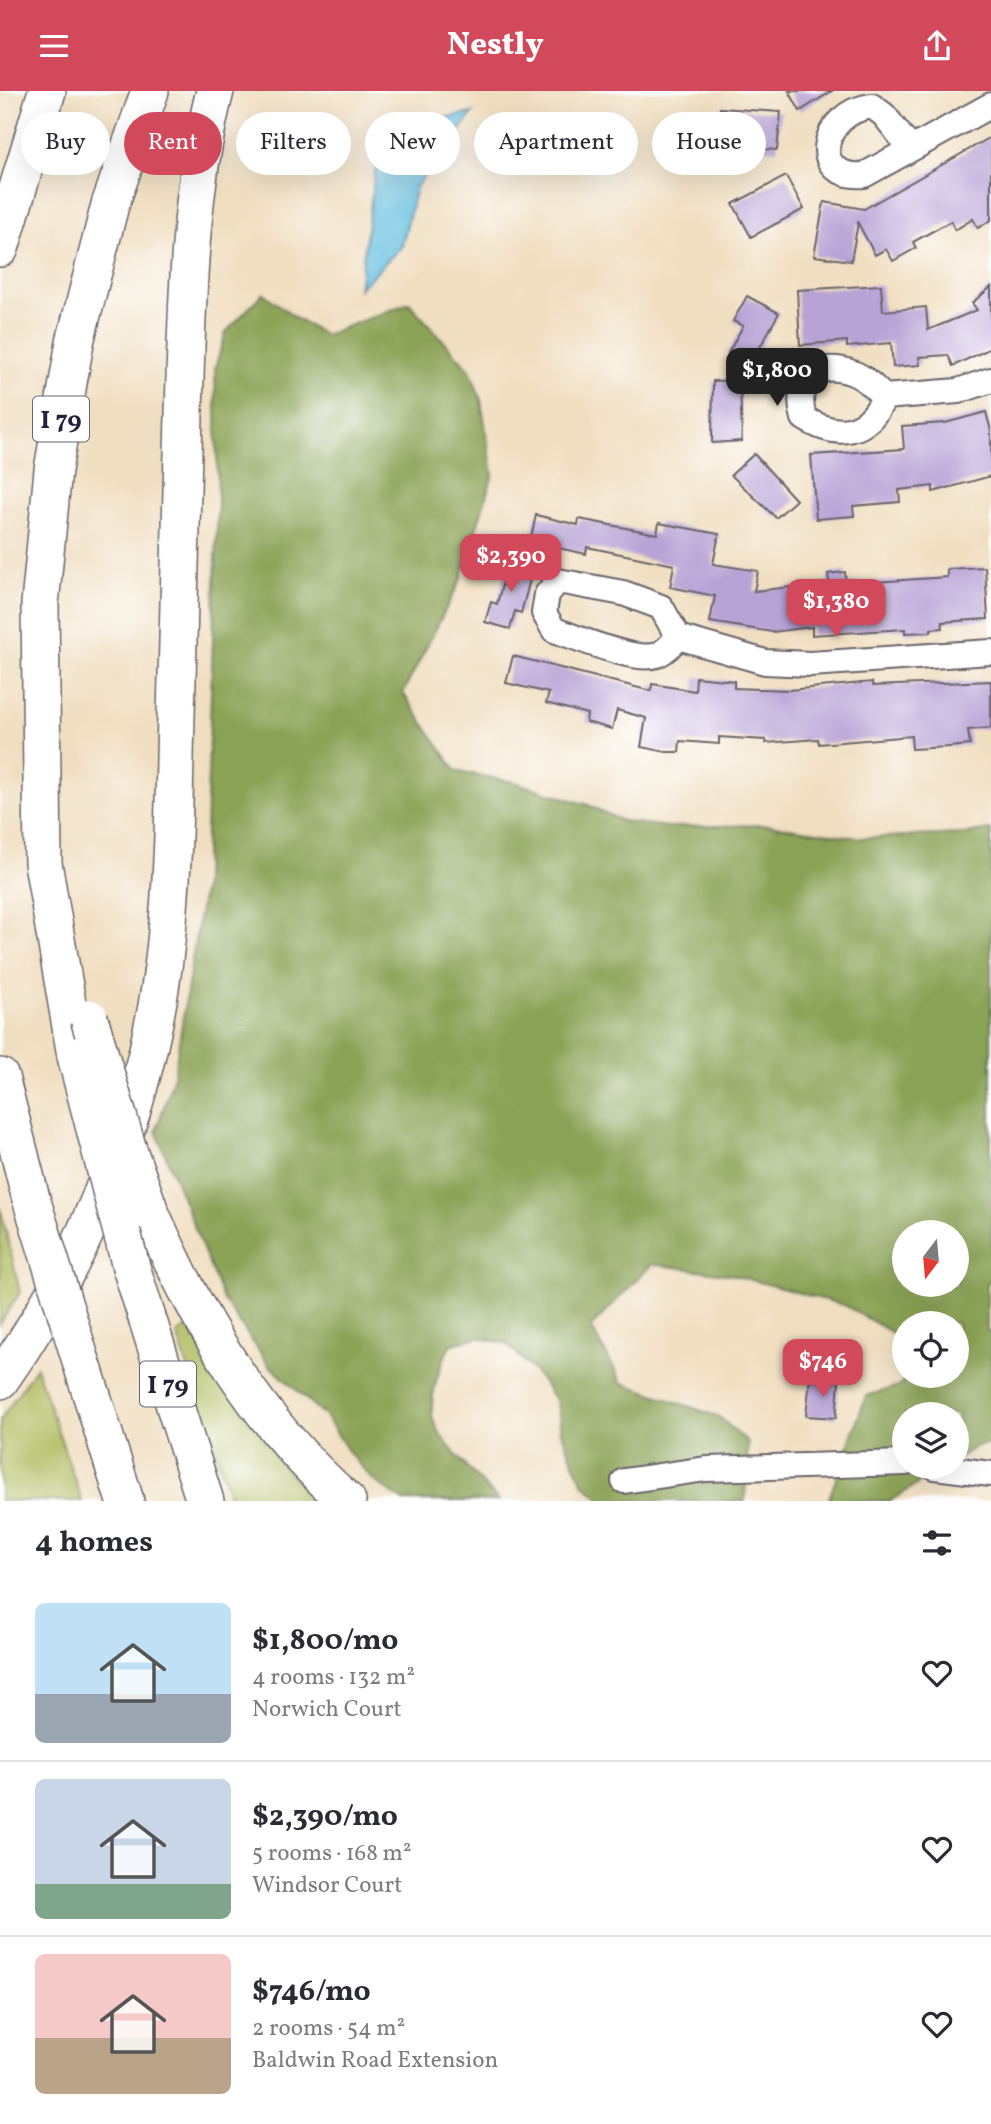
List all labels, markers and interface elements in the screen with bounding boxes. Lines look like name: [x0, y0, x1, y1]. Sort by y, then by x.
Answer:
text: Nestly: [447, 24, 544, 68]
icon: menu: [35, 27, 73, 65]
icon: share: [918, 27, 956, 65]
chip: Buy: [21, 112, 110, 175]
chip: Rent: [124, 112, 222, 175]
chip: Filters: [236, 112, 351, 175]
chip: New: [365, 112, 460, 175]
chip: Apartment: [474, 112, 638, 175]
chip: House: [652, 112, 766, 175]
pin: $1,800: [720, 349, 834, 408]
text: $1,800: [742, 355, 812, 387]
road number: I 79: [33, 397, 89, 441]
pin: $2,390: [454, 535, 568, 594]
text: $2,390: [476, 541, 546, 573]
pin: $1,380: [779, 580, 893, 639]
text: $1,380: [803, 586, 869, 618]
north arrow: [892, 1220, 970, 1297]
map controls: [892, 1220, 969, 1479]
button: locate: [892, 1311, 969, 1388]
pin: $746: [782, 1339, 864, 1399]
text: $746: [799, 1346, 847, 1378]
road number: I 79: [140, 1361, 196, 1407]
button: layers: [892, 1402, 969, 1479]
text: 4 homes: [35, 1522, 153, 1564]
icon: filters: [918, 1524, 956, 1562]
text: $1,800/mo: [252, 1620, 398, 1662]
icon: home: [91, 1631, 175, 1715]
icon: heart: [918, 1654, 956, 1692]
text: 4 rooms · 132 m²: [252, 1662, 415, 1694]
text: Norwich Court: [252, 1694, 402, 1726]
text: $2,390/mo: [252, 1796, 398, 1838]
icon: home: [91, 1807, 175, 1891]
icon: heart: [918, 1830, 956, 1868]
text: 5 rooms · 168 m²: [252, 1838, 411, 1870]
text: Windsor Court: [252, 1870, 402, 1902]
text: $746/mo: [252, 1971, 371, 2013]
icon: home: [91, 1982, 175, 2066]
icon: heart: [918, 2005, 956, 2043]
text: 2 rooms · 54 m²: [252, 2013, 405, 2045]
text: Baldwin Road Extension: [252, 2045, 498, 2077]

